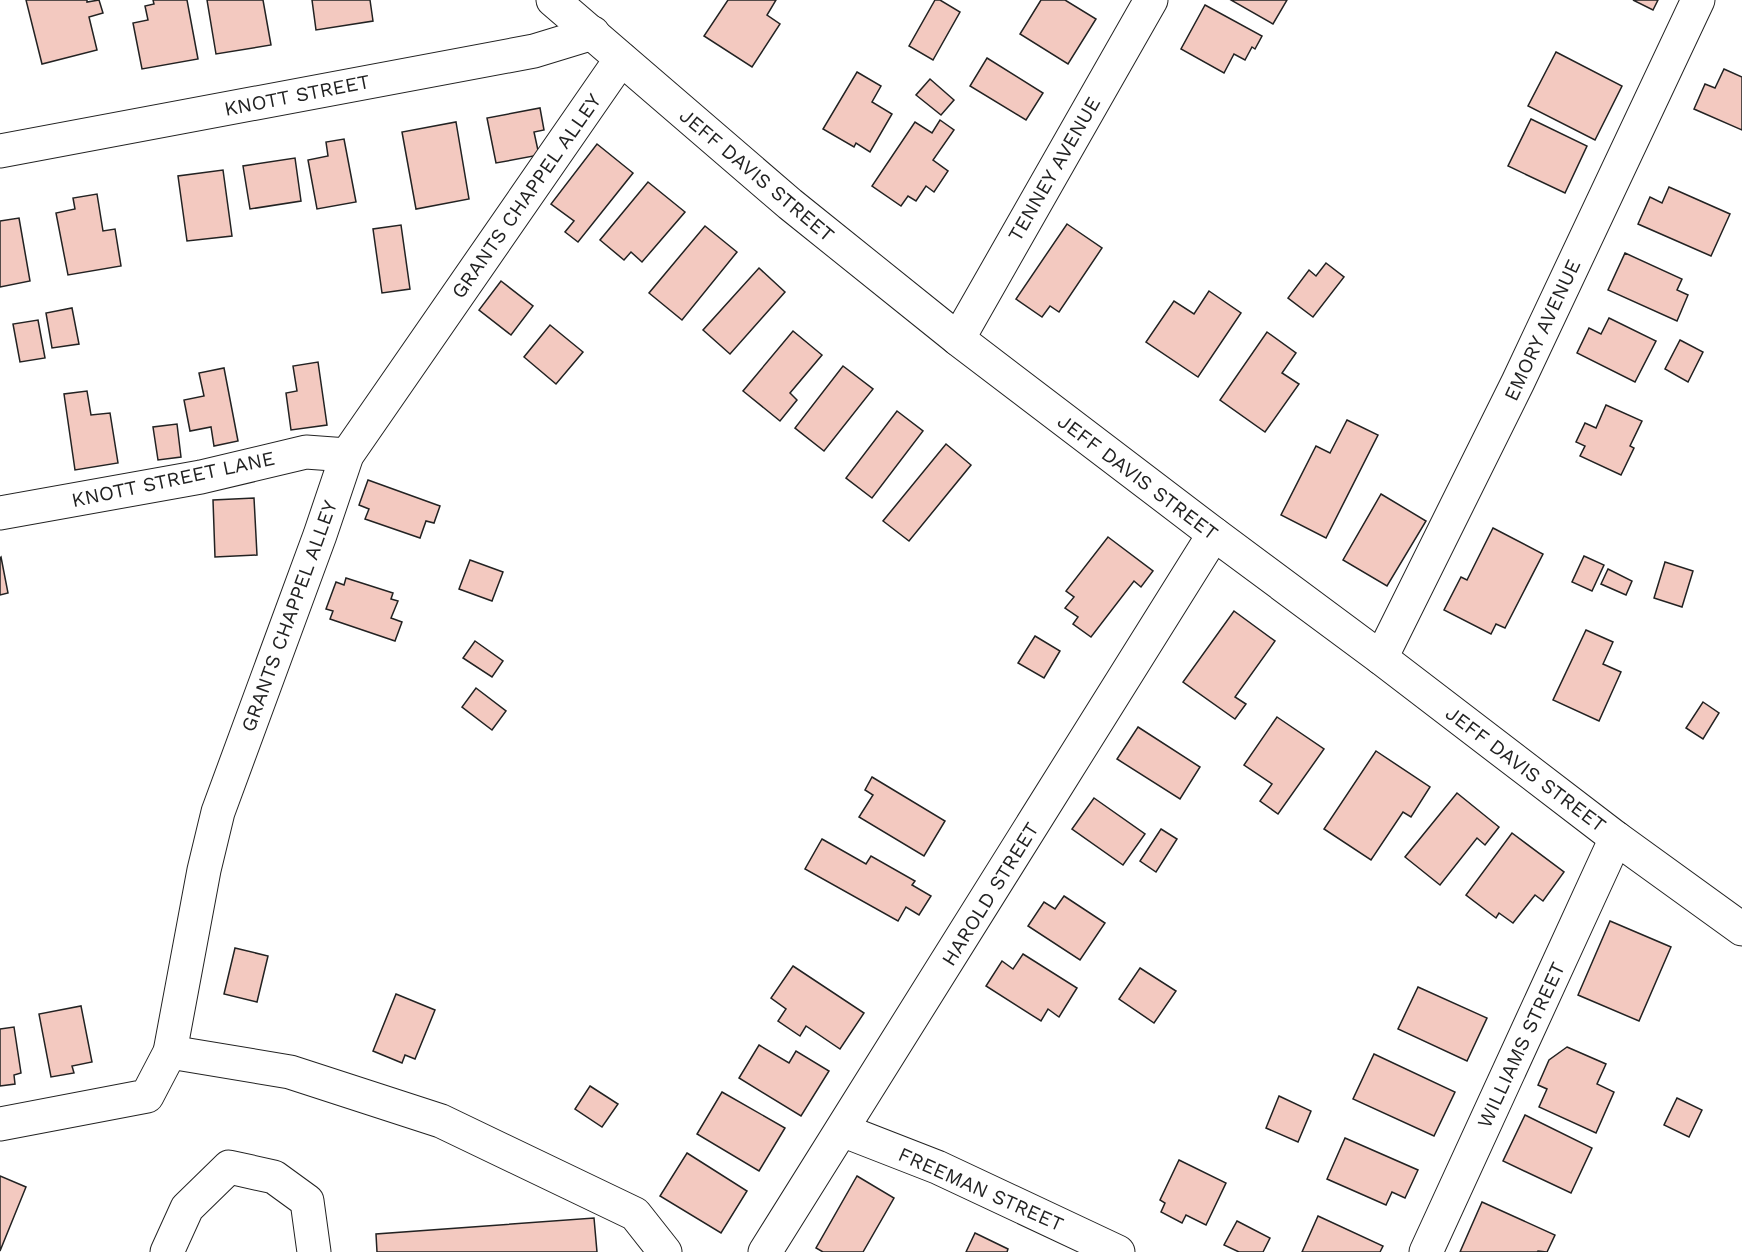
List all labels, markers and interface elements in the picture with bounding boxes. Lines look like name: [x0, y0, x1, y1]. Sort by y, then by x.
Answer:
street label: KNOTT STREET: [222, 69, 372, 121]
street label: GRANTS CHAPPEL ALLEY: [446, 89, 606, 303]
street label: TENNEY AVENUE: [1003, 92, 1105, 246]
street label: JEFF DAVIS STREET: [675, 103, 839, 247]
street label: EMORY AVENUE: [1499, 255, 1585, 405]
street label: JEFF DAVIS STREET: [1053, 409, 1223, 545]
street label: KNOTT STREET LANE: [69, 446, 277, 512]
street label: GRANTS CHAPPEL ALLEY: [236, 497, 342, 735]
street label: JEFF DAVIS STREET: [1441, 701, 1611, 837]
street label: HAROLD STREET: [936, 818, 1044, 970]
street label: WILLIAMS STREET: [1472, 958, 1570, 1132]
street label: FREEMAN STREET: [895, 1142, 1067, 1236]

